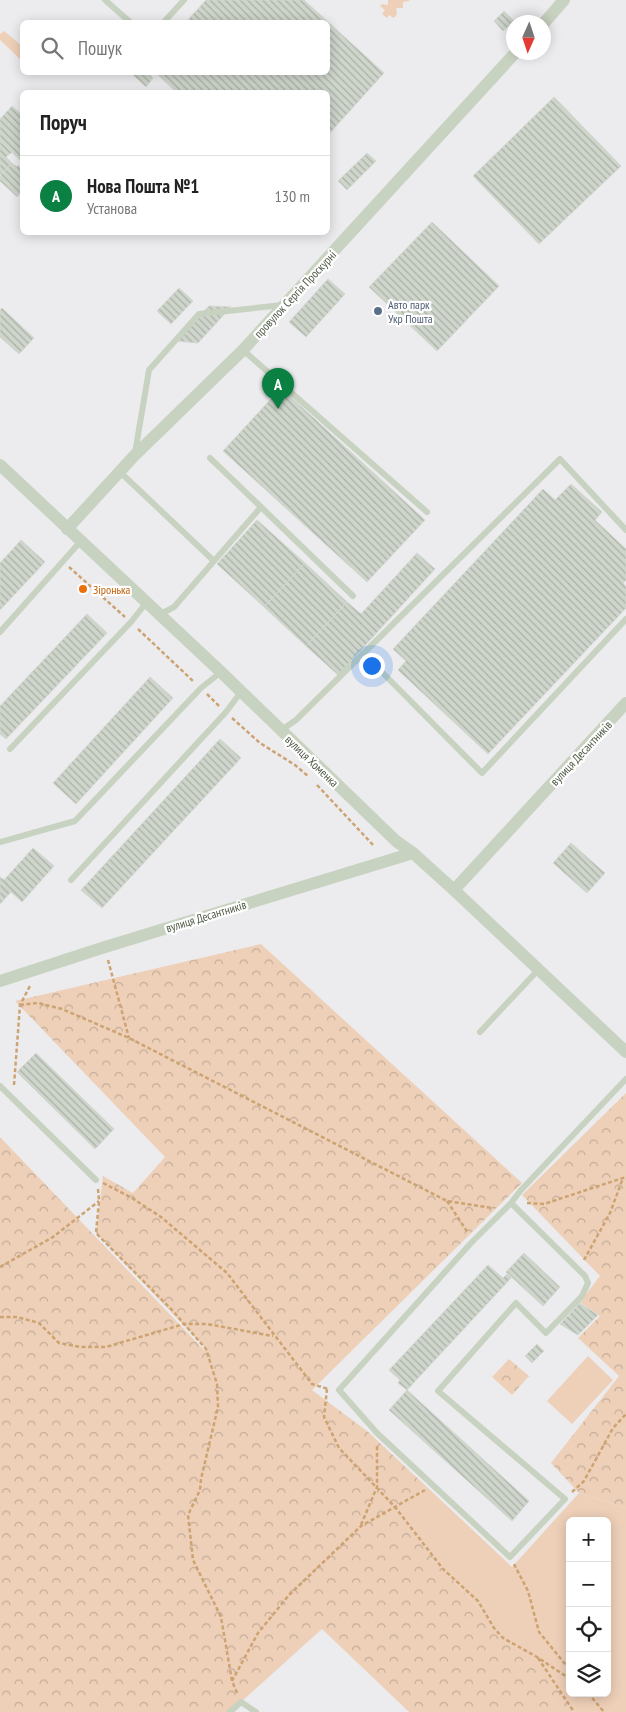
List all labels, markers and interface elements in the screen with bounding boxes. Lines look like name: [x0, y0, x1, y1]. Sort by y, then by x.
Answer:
north arrow: [506, 15, 551, 60]
search box: [20, 20, 330, 75]
icon: search: [38, 34, 66, 62]
text: Пошук: [78, 36, 122, 60]
text: Поруч: [40, 109, 87, 136]
text: Нова Пошта №1: [87, 174, 199, 198]
text: A: [52, 186, 60, 206]
text: 130 m: [275, 186, 310, 206]
text: Установа: [87, 198, 137, 218]
street label: провулок Сергія Проскурні: [251, 247, 339, 341]
place label: Авто парк Укр Пошта: [388, 297, 433, 326]
marker: Авто парк Укр Пошта: [372, 305, 384, 317]
pin: A: [262, 368, 294, 409]
place label: Зіронька: [93, 582, 131, 597]
marker: Зіронька: [77, 583, 89, 595]
your location: [359, 653, 385, 679]
street label: вулиця Десантників: [547, 717, 615, 789]
street label: вулиця Хоменка: [282, 732, 342, 790]
street label: вулиця Десантників: [164, 897, 248, 935]
map controls: [566, 1517, 611, 1697]
button: +: [566, 1517, 611, 1562]
button: −: [566, 1562, 611, 1607]
button: locate: [566, 1607, 611, 1652]
button: layers: [566, 1652, 611, 1697]

